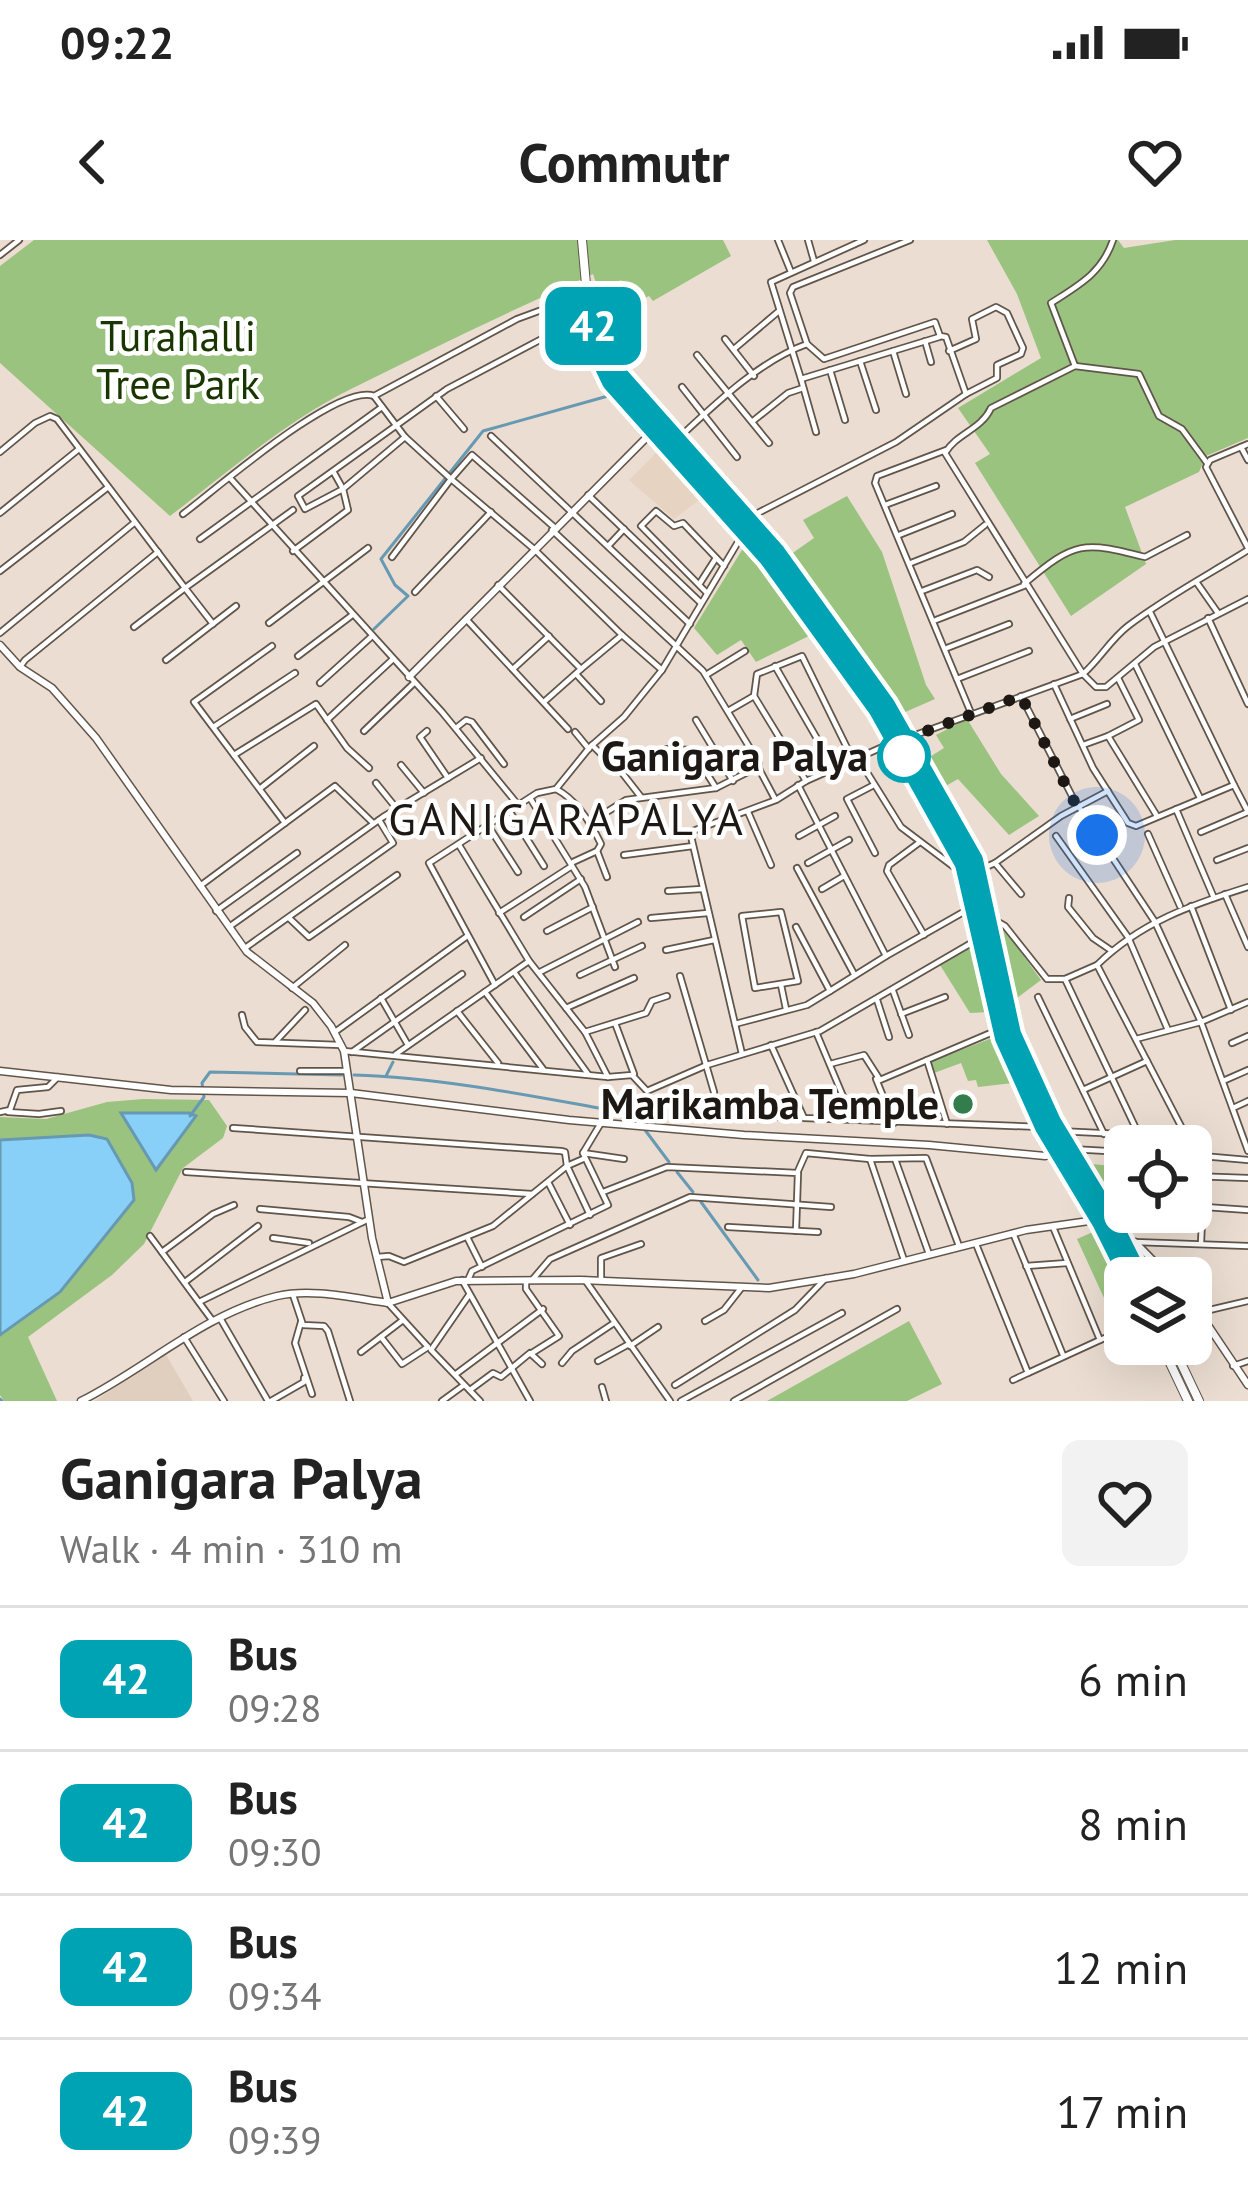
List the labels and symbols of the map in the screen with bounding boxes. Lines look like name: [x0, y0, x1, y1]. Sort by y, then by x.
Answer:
line badge: 42: [539, 287, 647, 365]
park label: Turahalli Tree Park: [96, 308, 260, 411]
place label: Ganigara Palya: [601, 728, 868, 783]
marker: Ganigara Palya: [879, 731, 929, 781]
district label: GANIGARAPALYA: [388, 789, 746, 847]
your location: [1067, 805, 1127, 865]
place label: Marikamba Temple: [601, 1076, 939, 1131]
marker: Marikamba Temple: [950, 1091, 976, 1117]

